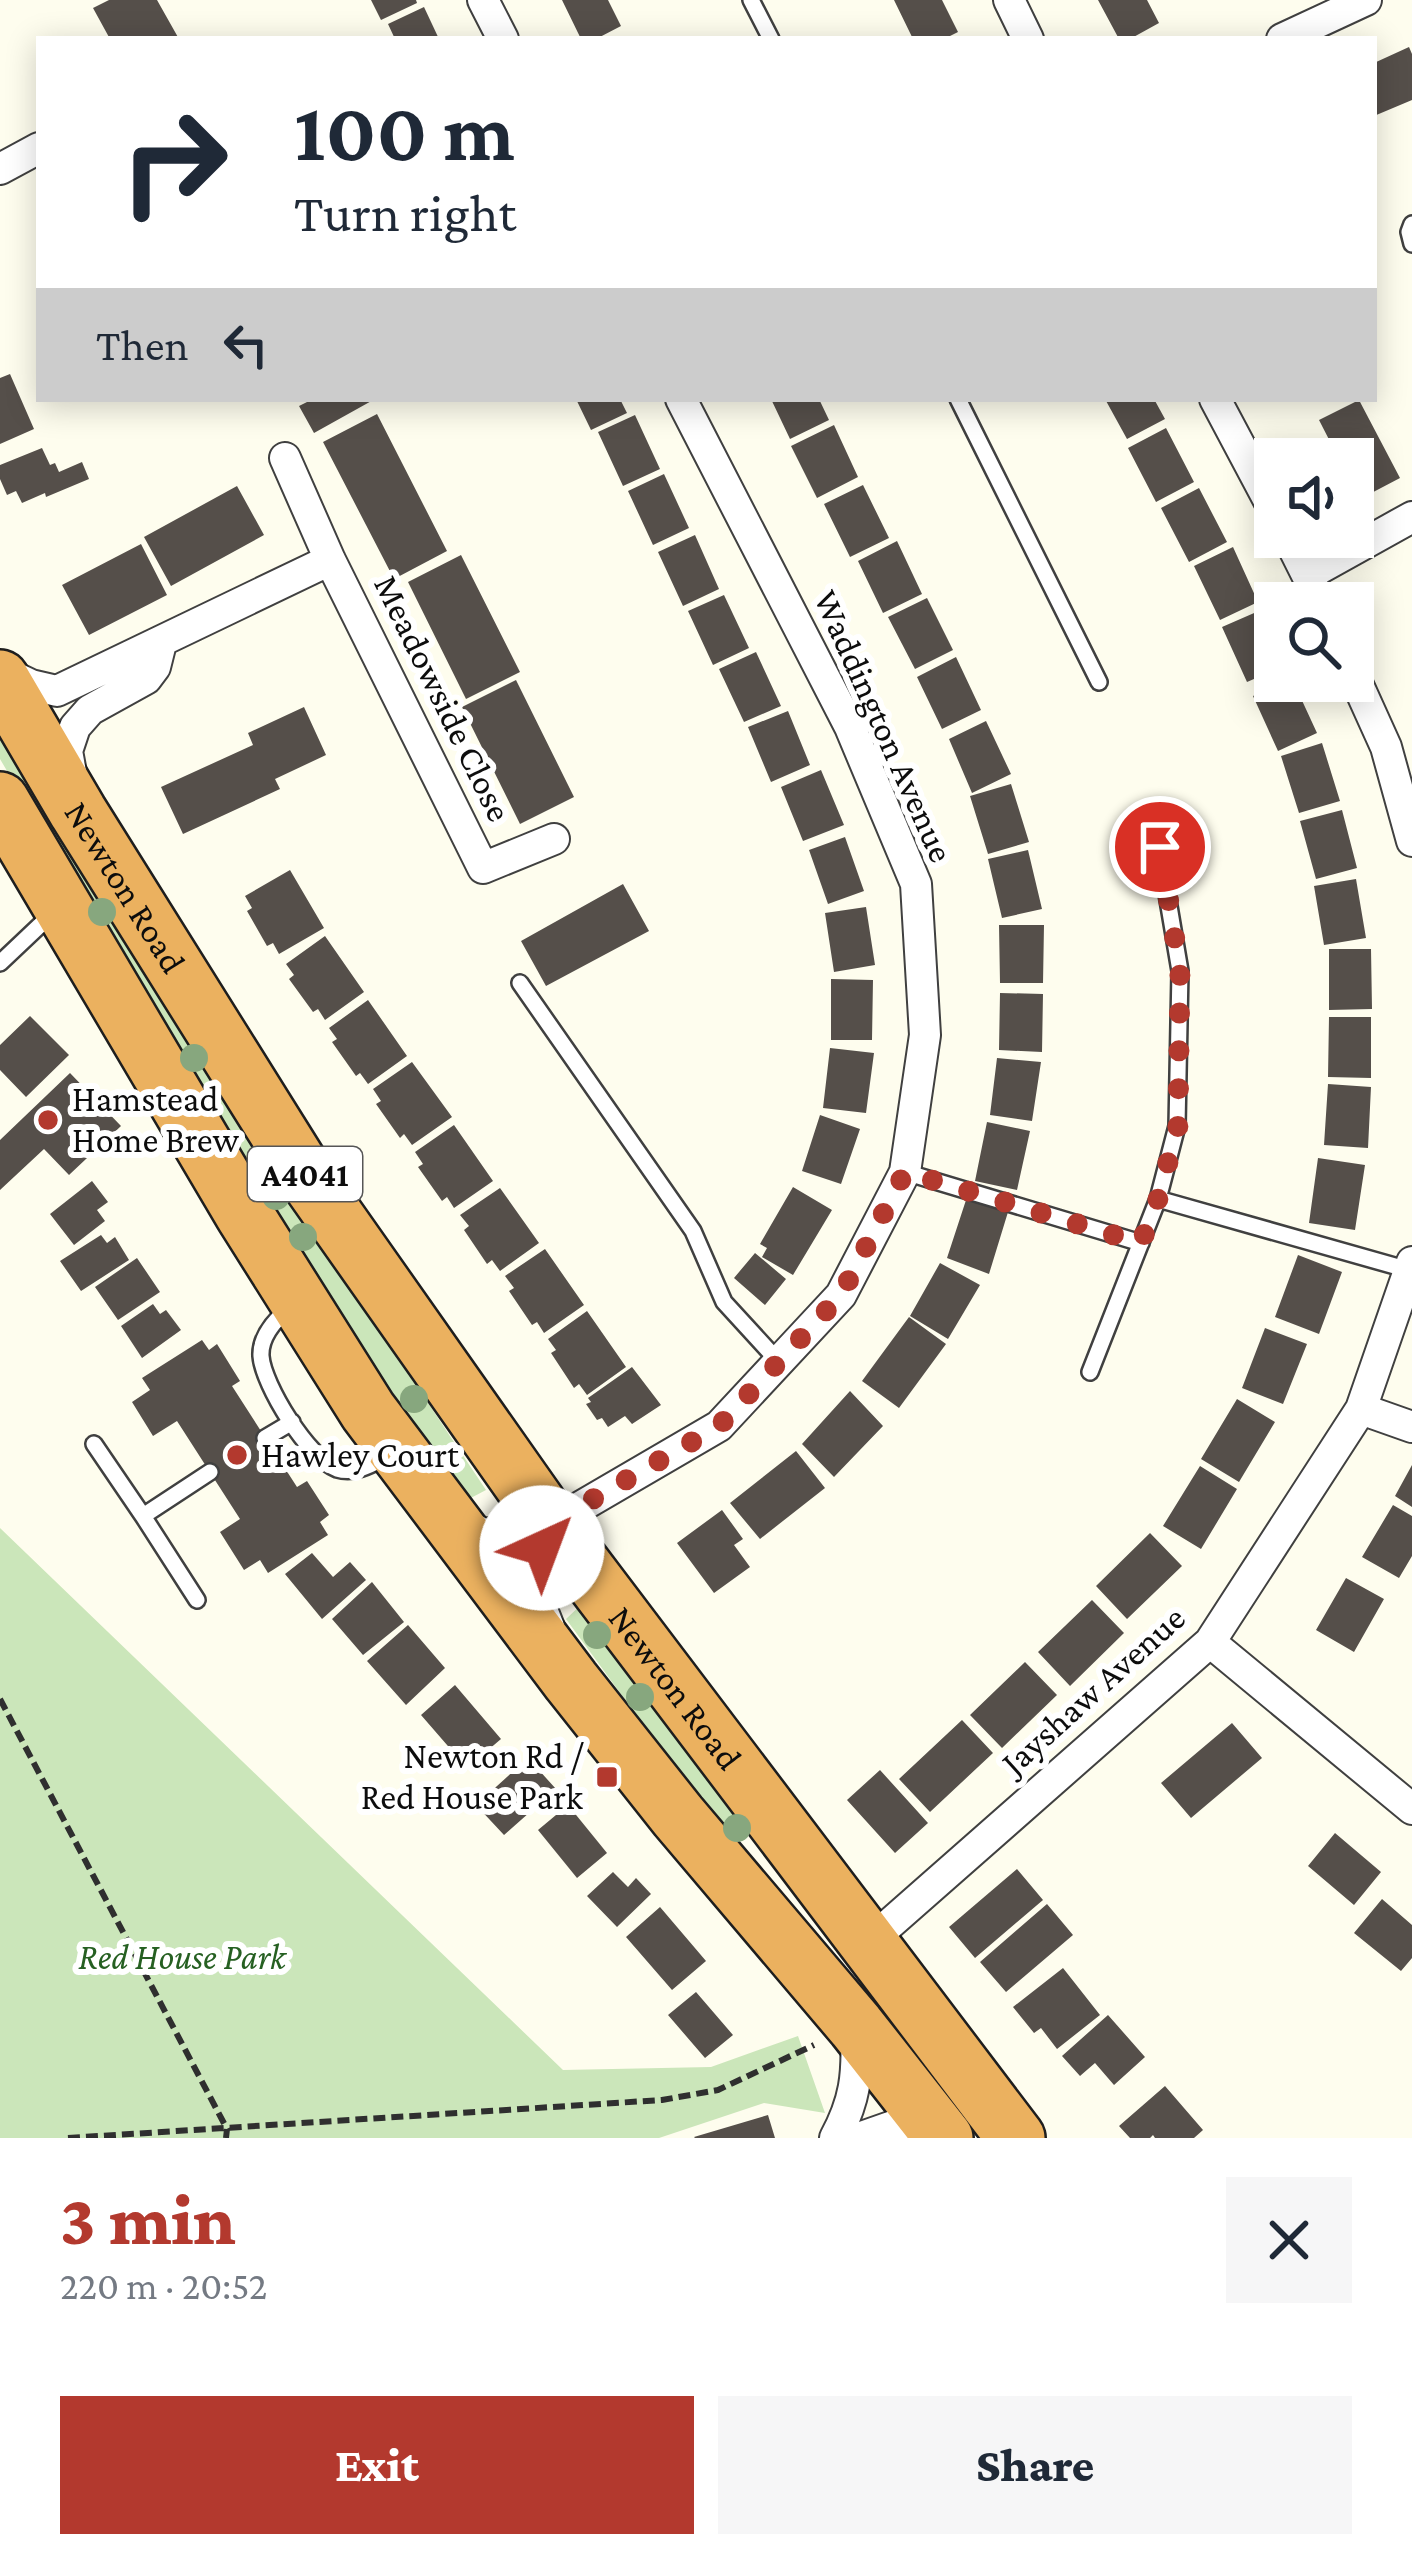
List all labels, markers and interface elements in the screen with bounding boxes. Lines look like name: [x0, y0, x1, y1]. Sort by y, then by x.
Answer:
icon: right: [96, 84, 252, 240]
text: 100 m: [294, 85, 515, 178]
text: Turn right: [294, 183, 516, 243]
icon: left: [213, 312, 279, 378]
text: Then: [96, 320, 189, 370]
map controls: [1254, 438, 1374, 702]
button: sound: [1254, 438, 1374, 558]
street label: Meadowside Close: [366, 568, 520, 828]
button: search: [1254, 582, 1374, 702]
street label: Waddington Avenue: [806, 584, 962, 868]
street label: Newton Road: [57, 794, 194, 980]
pin: [1109, 796, 1211, 898]
icon: arrive: [1127, 814, 1193, 880]
place label: Hamstead Home Brew: [72, 1079, 239, 1160]
marker: Hamstead Home Brew: [35, 1107, 61, 1133]
road number: A4041: [248, 1147, 362, 1201]
place label: Hawley Court: [261, 1435, 460, 1475]
marker: Hawley Court: [224, 1442, 250, 1468]
position arrow: [479, 1485, 605, 1611]
street label: Jayshaw Avenue: [991, 1597, 1193, 1785]
street label: Newton Road: [601, 1598, 750, 1778]
place label: Newton Rd / Red House Park: [361, 1736, 584, 1817]
marker: Newton Rd / Red House Park: [594, 1764, 620, 1790]
park label: Red House Park: [78, 1937, 287, 1977]
button: close: [1226, 2177, 1352, 2303]
text: 3 min: [60, 2179, 236, 2259]
text: 220 m · 20:52: [60, 2264, 267, 2307]
button: Exit: [60, 2396, 694, 2534]
button: Share: [718, 2396, 1352, 2534]

